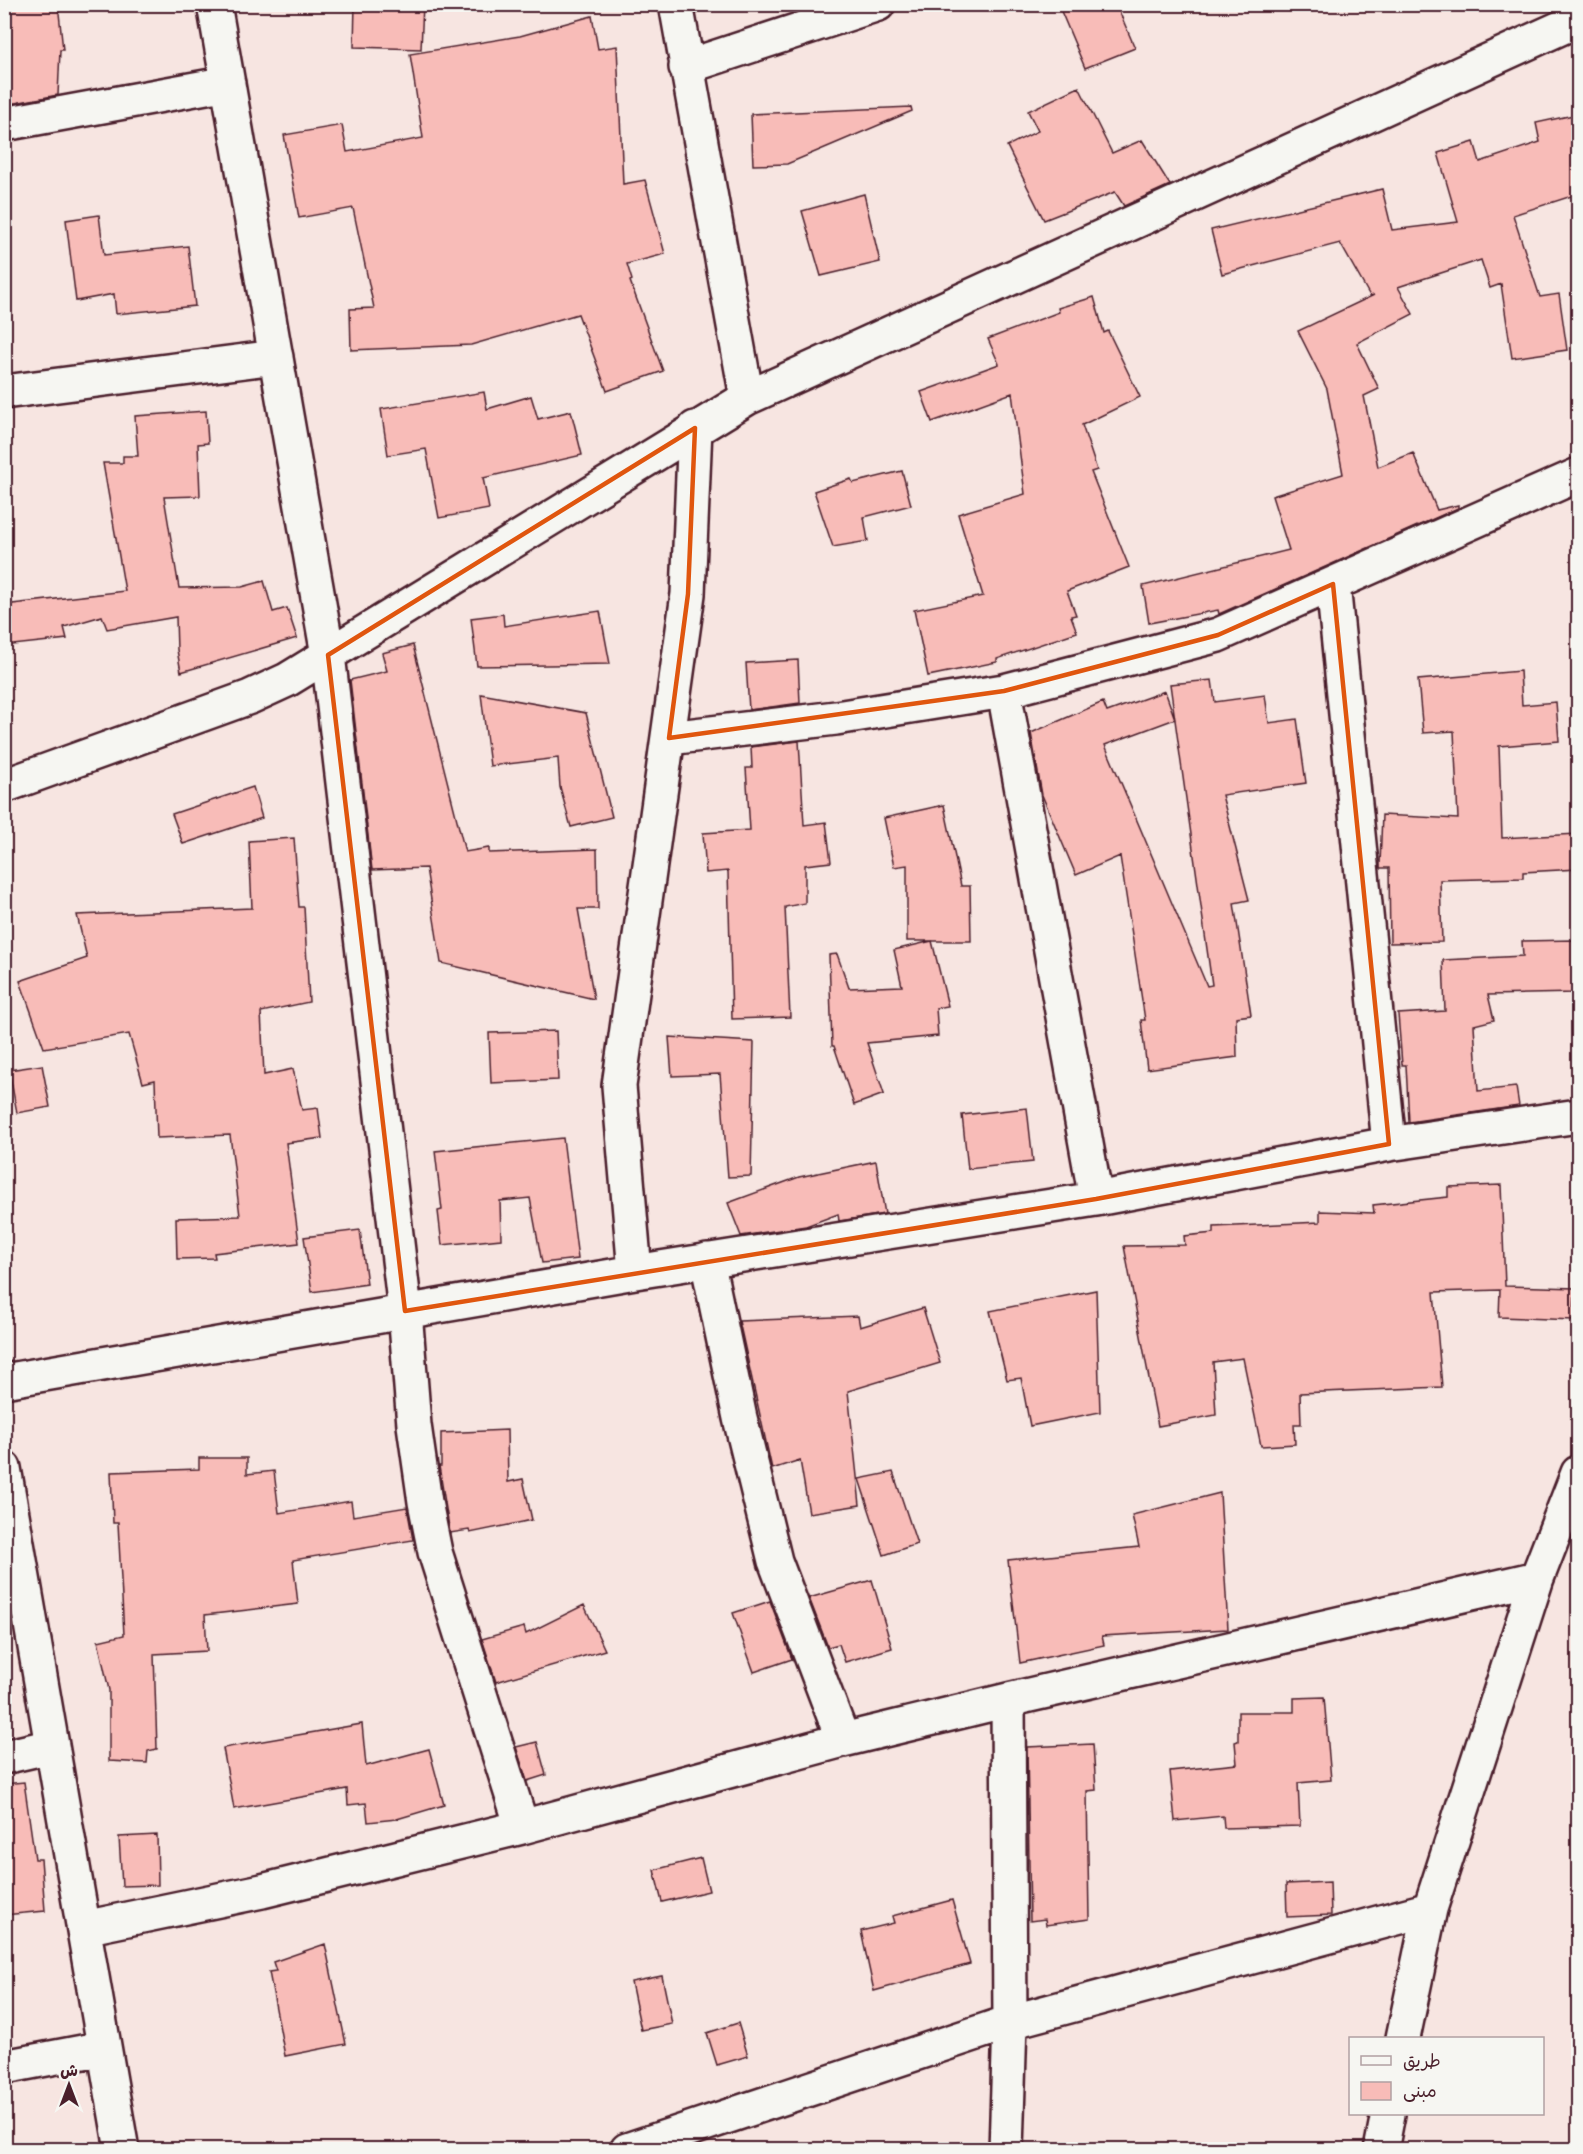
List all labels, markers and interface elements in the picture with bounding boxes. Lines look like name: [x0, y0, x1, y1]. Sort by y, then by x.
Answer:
legend: [1349, 2037, 1544, 2115]
text: طريق: [1403, 2049, 1441, 2072]
north arrow: [39, 2055, 99, 2115]
text: ش: [60, 2060, 78, 2080]
text: مبنى: [1403, 2079, 1437, 2102]

